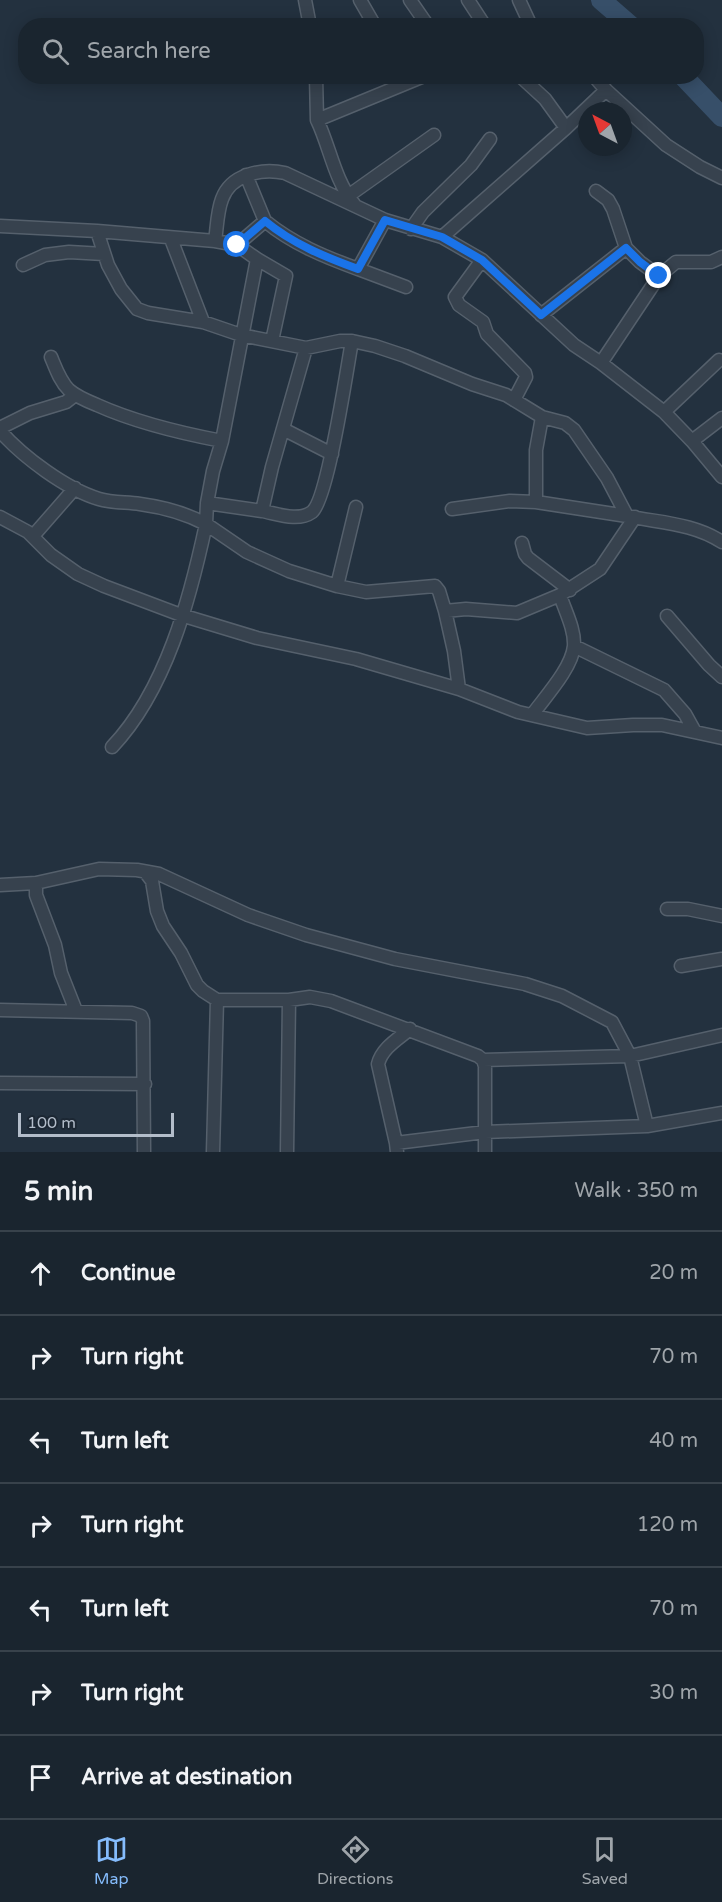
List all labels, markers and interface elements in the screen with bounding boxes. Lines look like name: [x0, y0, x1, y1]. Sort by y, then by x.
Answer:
search box: [18, 18, 704, 84]
icon: search: [39, 35, 72, 68]
text: Search here: [87, 38, 211, 64]
north arrow: [578, 102, 632, 156]
route start: [223, 231, 249, 257]
route end: [645, 262, 671, 288]
scale bar: [18, 1110, 174, 1138]
text: 100 m: [27, 1113, 76, 1133]
text: 5 min: [24, 1176, 93, 1207]
text: Walk · 350 m: [575, 1179, 698, 1203]
icon: ahead: [24, 1257, 57, 1290]
text: Continue: [81, 1260, 176, 1286]
text: 20 m: [649, 1261, 698, 1285]
icon: right: [24, 1341, 57, 1374]
text: Turn right: [81, 1344, 183, 1370]
text: 70 m: [649, 1345, 698, 1369]
icon: left: [24, 1425, 57, 1458]
text: Turn left: [81, 1428, 169, 1454]
text: 40 m: [649, 1429, 698, 1453]
icon: right: [24, 1509, 57, 1542]
text: Turn right: [81, 1512, 183, 1538]
text: 120 m: [637, 1513, 698, 1537]
icon: left: [24, 1593, 57, 1626]
text: Turn left: [81, 1596, 169, 1622]
text: 70 m: [649, 1597, 698, 1621]
icon: right: [24, 1677, 57, 1710]
text: Turn right: [81, 1680, 183, 1706]
text: 30 m: [649, 1681, 698, 1705]
icon: arrive: [24, 1761, 57, 1794]
text: Arrive at destination: [81, 1764, 292, 1790]
tab: Map: [94, 1833, 129, 1889]
tab: Directions: [317, 1833, 393, 1889]
tab: Saved: [582, 1833, 628, 1889]

